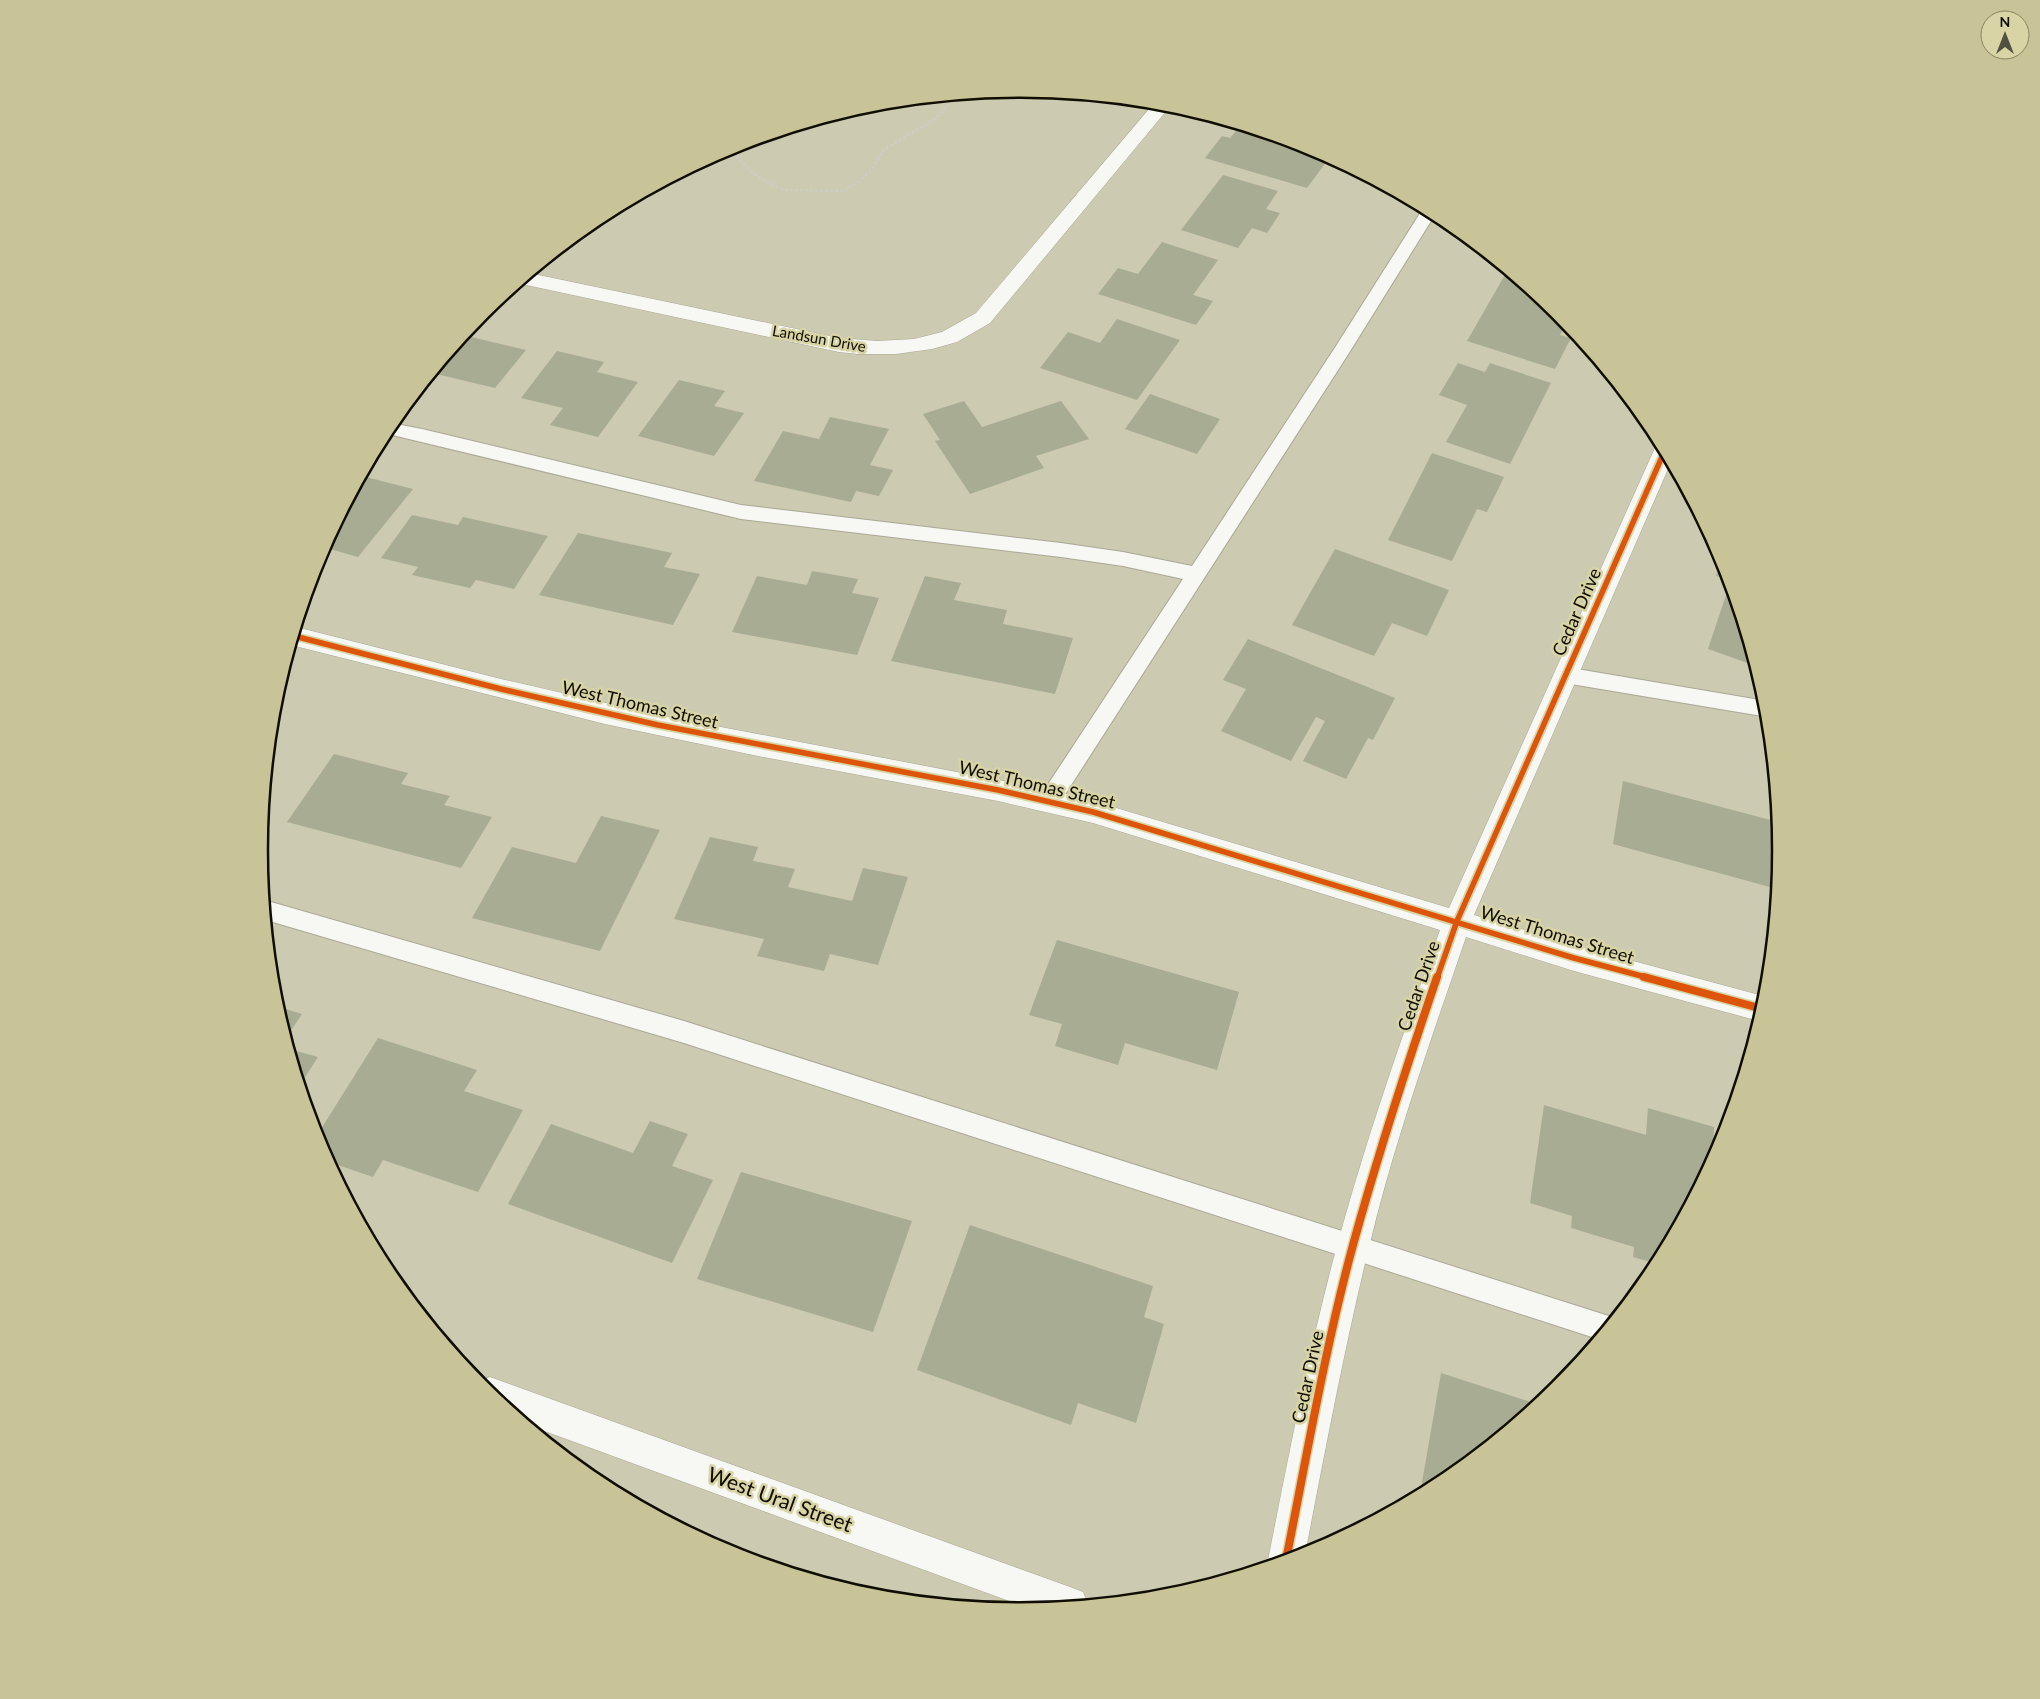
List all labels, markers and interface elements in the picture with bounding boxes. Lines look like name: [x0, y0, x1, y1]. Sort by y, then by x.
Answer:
north arrow: [1980, 10, 2030, 60]
text: N: [2000, 13, 2010, 30]
street label: Landsun Drive: [771, 321, 867, 355]
street label: Cedar Drive: [1547, 564, 1605, 659]
street label: West Thomas Street: [560, 675, 721, 733]
street label: West Thomas Street: [957, 755, 1118, 813]
street label: West Thomas Street: [1478, 900, 1637, 968]
street label: Cedar Drive: [1392, 938, 1444, 1034]
street label: Cedar Drive: [1286, 1328, 1328, 1425]
street label: West Ural Street: [705, 1461, 857, 1537]

